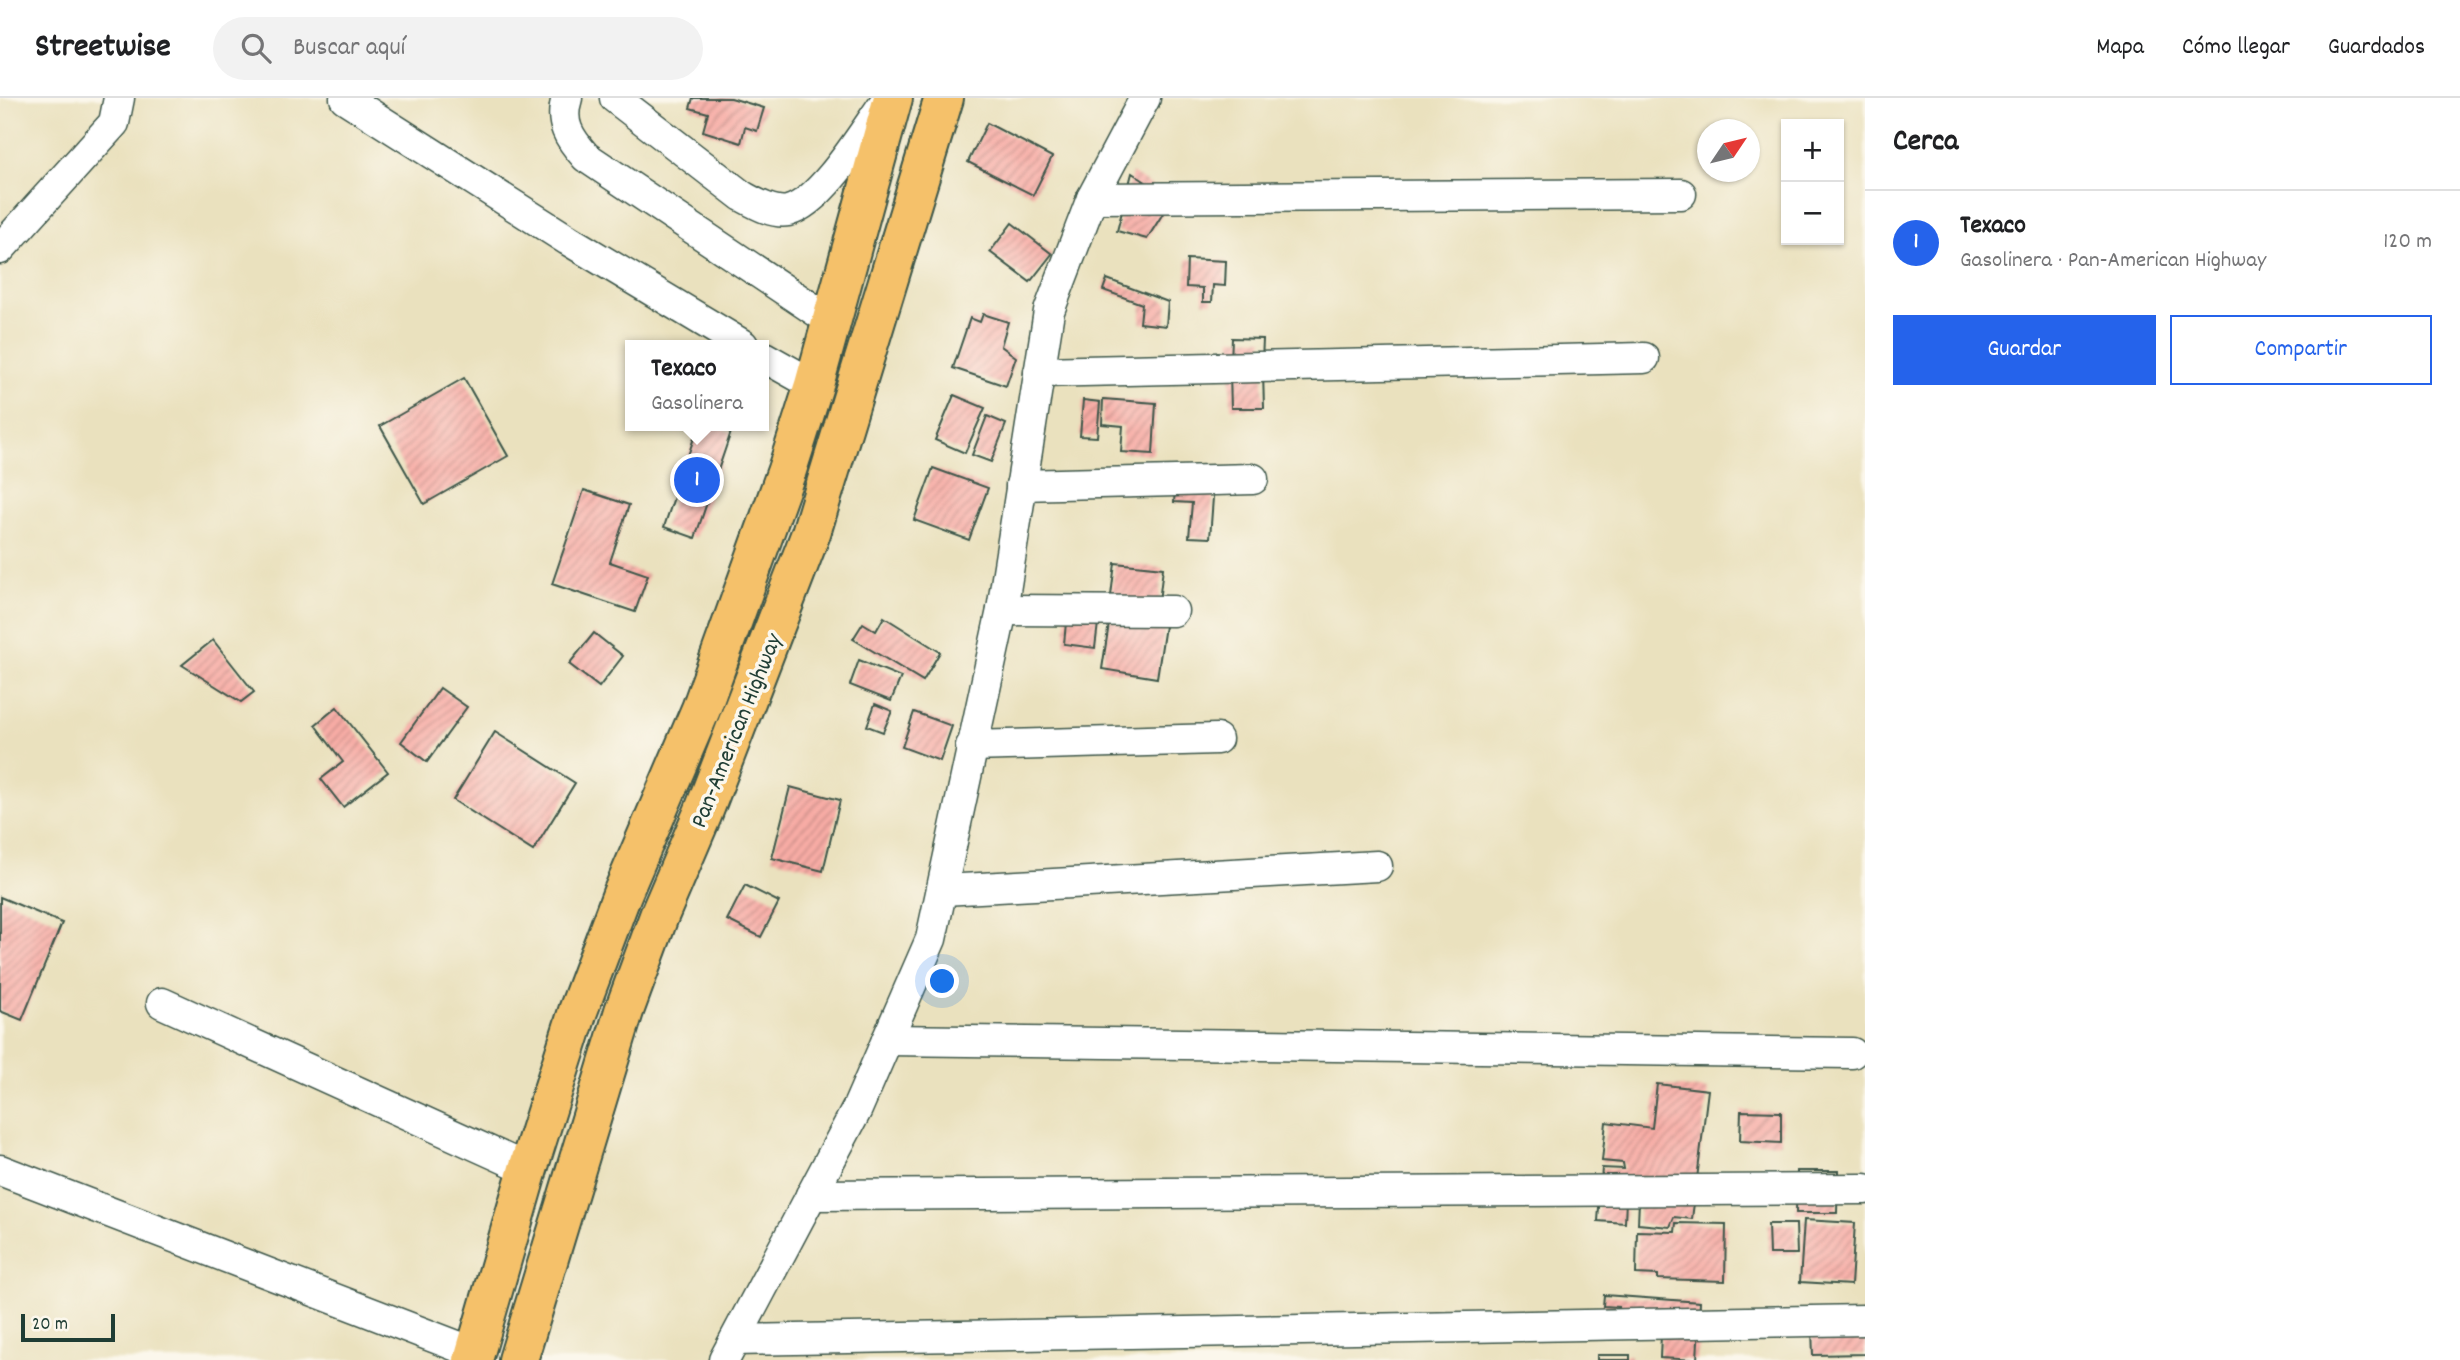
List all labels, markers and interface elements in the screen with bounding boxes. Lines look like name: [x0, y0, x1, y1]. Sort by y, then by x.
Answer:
search box: [213, 17, 703, 80]
text: Streetwise: [35, 25, 171, 72]
icon: search: [237, 29, 275, 67]
text: Buscar aquí: [293, 30, 405, 67]
text: Mapa: [2096, 31, 2144, 65]
text: Cómo llegar: [2182, 31, 2290, 65]
text: Guardados: [2328, 31, 2425, 65]
north arrow: [1697, 119, 1760, 182]
map controls: [1781, 119, 1844, 245]
button: +: [1781, 119, 1844, 182]
text: Cerca: [1893, 122, 1958, 165]
button: −: [1781, 182, 1844, 245]
text: Texaco: [1960, 208, 2026, 245]
text: 1: [1913, 226, 1919, 259]
text: 120 m: [2383, 226, 2432, 259]
text: Gasolinera · Pan-American Highway: [1960, 245, 2266, 278]
button: Guardar: [1893, 315, 2156, 385]
button: Compartir: [2170, 315, 2432, 385]
popup: [625, 340, 769, 431]
text: Texaco: [651, 351, 717, 388]
text: Gasolinera: [651, 388, 743, 421]
pin: 1: [674, 454, 720, 506]
street label: Pan-American Highway: [683, 628, 793, 833]
your location: [925, 964, 959, 998]
scale bar: [21, 1311, 116, 1343]
text: 20 m: [32, 1312, 68, 1339]

